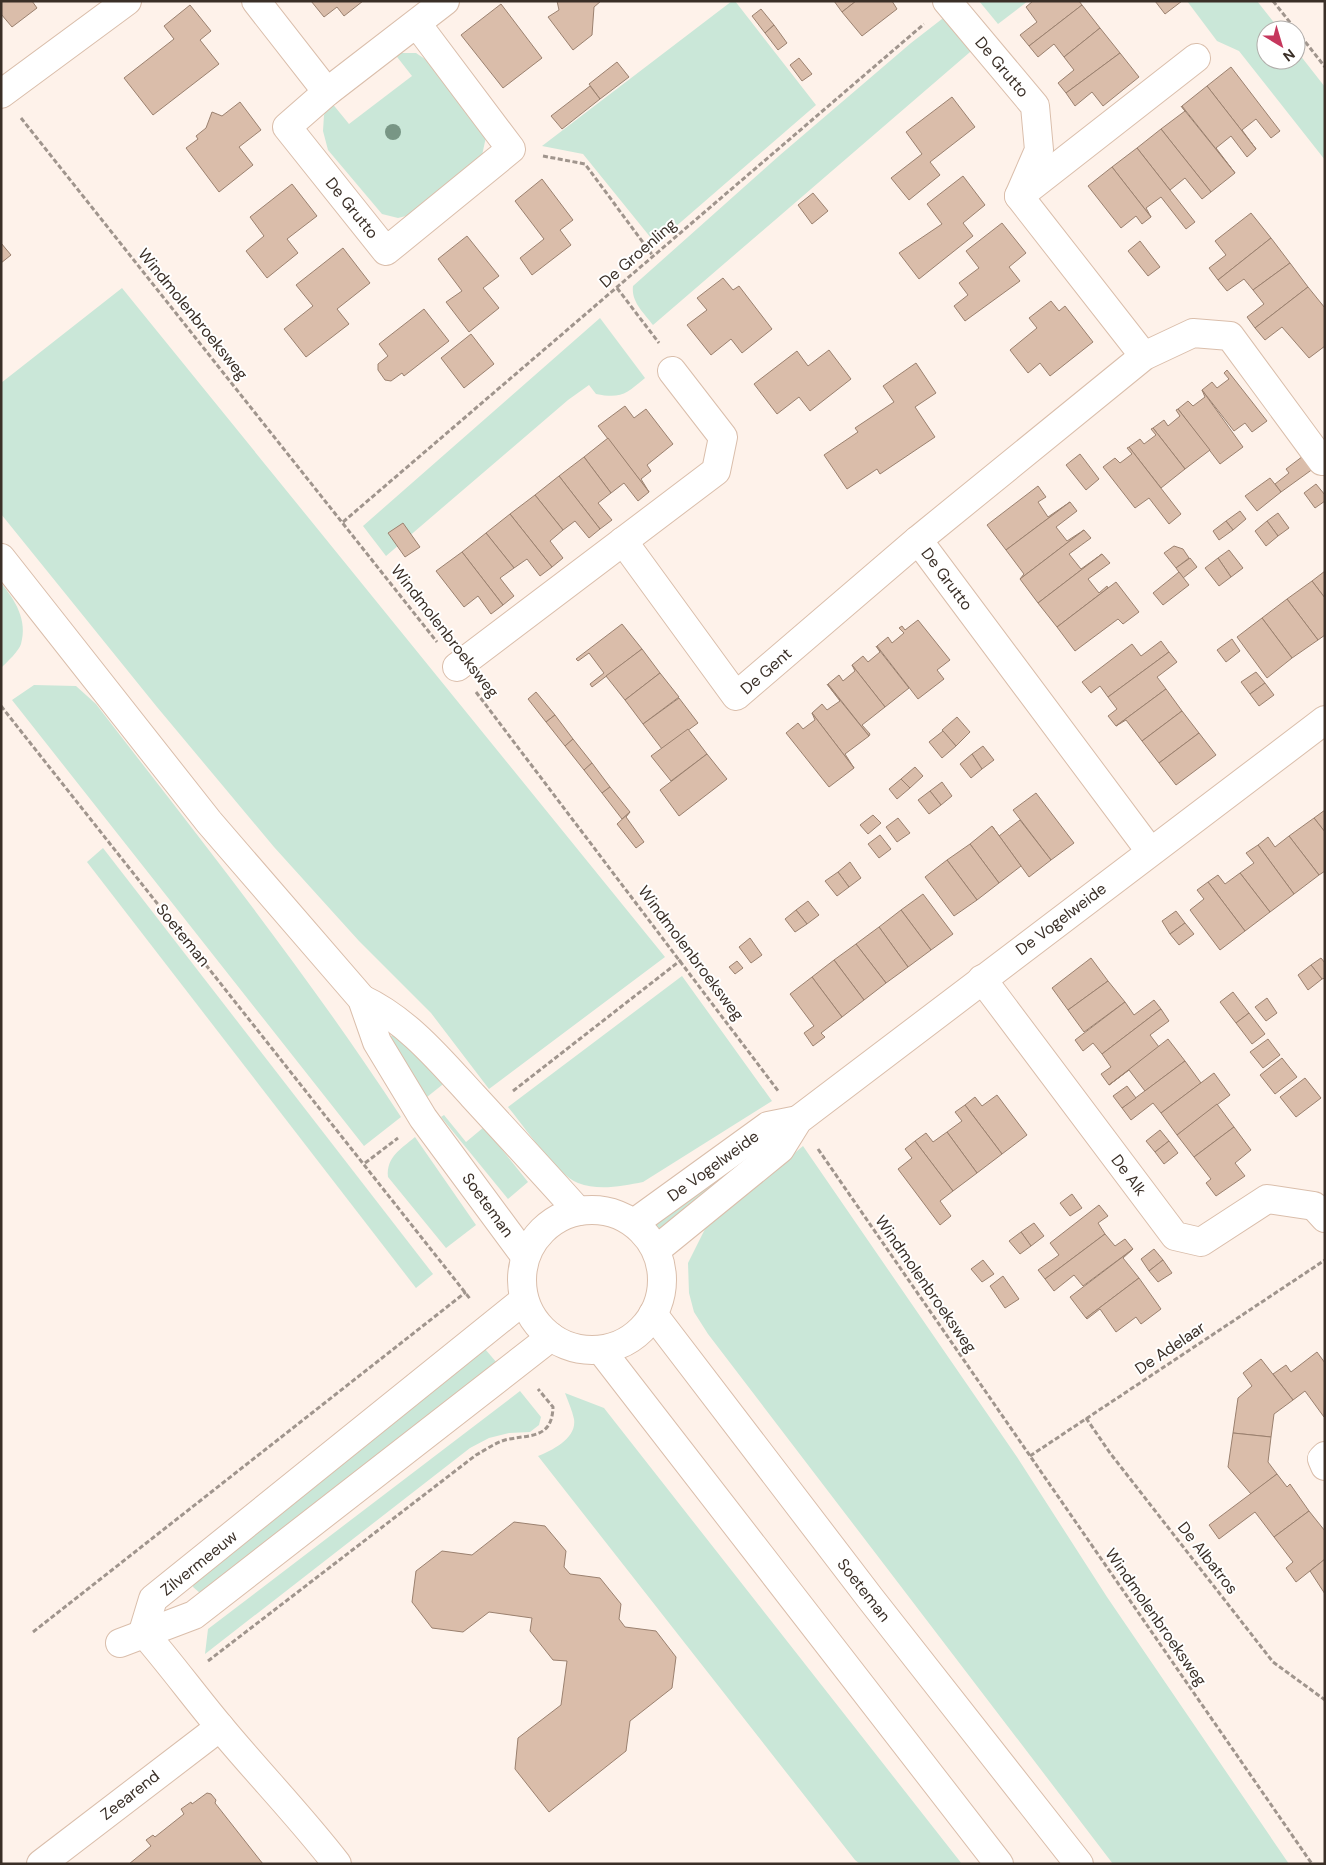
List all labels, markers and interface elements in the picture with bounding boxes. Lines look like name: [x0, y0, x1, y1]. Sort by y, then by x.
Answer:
north arrow: [1256, 20, 1306, 70]
street label: De Grutto: [970, 32, 1034, 102]
text: N: [1279, 45, 1299, 65]
street label: De Grutto: [321, 173, 383, 243]
street label: De Groenling: [595, 214, 681, 292]
street label: Windmolenbroeksweg: [133, 244, 253, 384]
street label: De Grutto: [917, 543, 977, 615]
street label: Windmolenbroeksweg: [386, 560, 504, 702]
street label: De Gent: [736, 643, 796, 699]
street label: De Vogelweide: [1011, 878, 1111, 960]
street label: Windmolenbroeksweg: [633, 881, 749, 1025]
street label: Soeteman: [151, 899, 215, 971]
street label: De Vogelweide: [663, 1126, 763, 1206]
street label: De Alk: [1107, 1150, 1151, 1200]
street label: Soeteman: [458, 1169, 518, 1241]
street label: Windmolenbroeksweg: [870, 1211, 982, 1357]
street label: De Adelaar: [1131, 1317, 1209, 1379]
street label: De Albatros: [1173, 1517, 1243, 1599]
street label: Zilvermeeuw: [156, 1526, 242, 1600]
street label: Windmolenbroeksweg: [1100, 1544, 1212, 1690]
street label: Soeteman: [833, 1554, 895, 1626]
street label: Zeearend: [96, 1765, 164, 1825]

